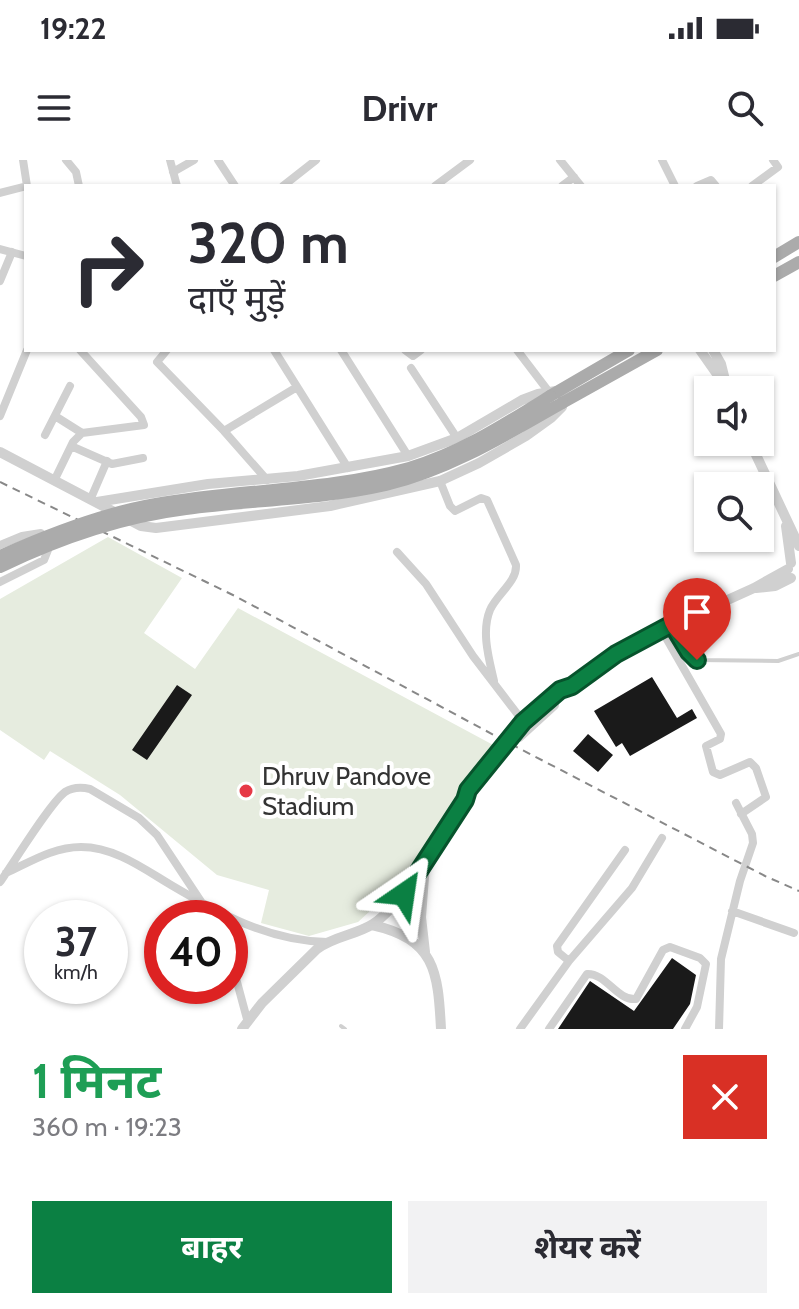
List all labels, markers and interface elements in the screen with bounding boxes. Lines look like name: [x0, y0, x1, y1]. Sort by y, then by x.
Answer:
text: 19:22: [40, 10, 106, 47]
icon: menu: [32, 86, 76, 130]
text: Drivr: [362, 86, 437, 130]
icon: search: [723, 86, 767, 130]
text: 320 m: [188, 209, 349, 277]
icon: right: [56, 216, 160, 320]
text: दाएँ मुड़ें: [188, 277, 285, 321]
map controls: [694, 376, 774, 552]
button: sound: [694, 376, 774, 456]
button: search: [694, 472, 774, 552]
pin: [663, 578, 731, 660]
icon: arrive: [675, 590, 719, 634]
place label: Dhruv Pandove Stadium: [262, 760, 431, 822]
marker: Dhruv Pandove Stadium: [237, 782, 255, 800]
position arrow: [362, 852, 446, 936]
speed limit sign: 40: [144, 900, 248, 1004]
text: 37: [55, 917, 97, 966]
text: km/h: [54, 960, 98, 984]
text: 1 मिनट: [32, 1052, 161, 1110]
button: close: [683, 1055, 767, 1139]
text: 360 m · 19:23: [32, 1111, 182, 1143]
button: बाहर: [32, 1201, 392, 1293]
button: शेयर करें: [408, 1201, 767, 1293]

